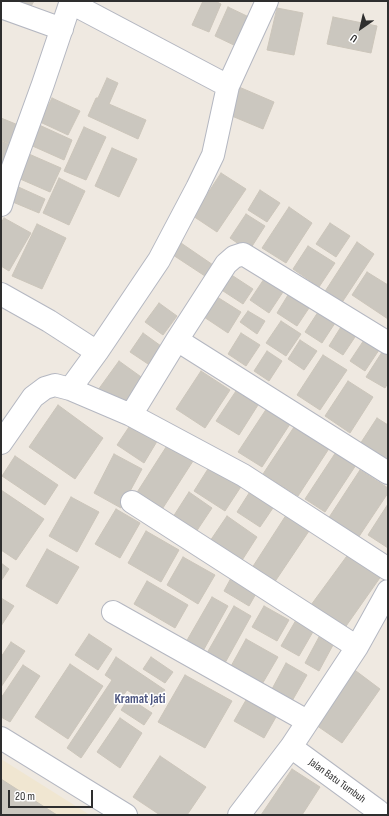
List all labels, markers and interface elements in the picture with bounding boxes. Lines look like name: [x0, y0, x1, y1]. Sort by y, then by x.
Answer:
north arrow: [341, 8, 381, 48]
text: U: [348, 31, 360, 45]
district label: Kramat Jati: [115, 692, 165, 708]
street label: Jalan Batu Tumbuh: [306, 756, 368, 806]
scale bar: [10, 782, 95, 808]
text: 20 m: [15, 789, 35, 804]

